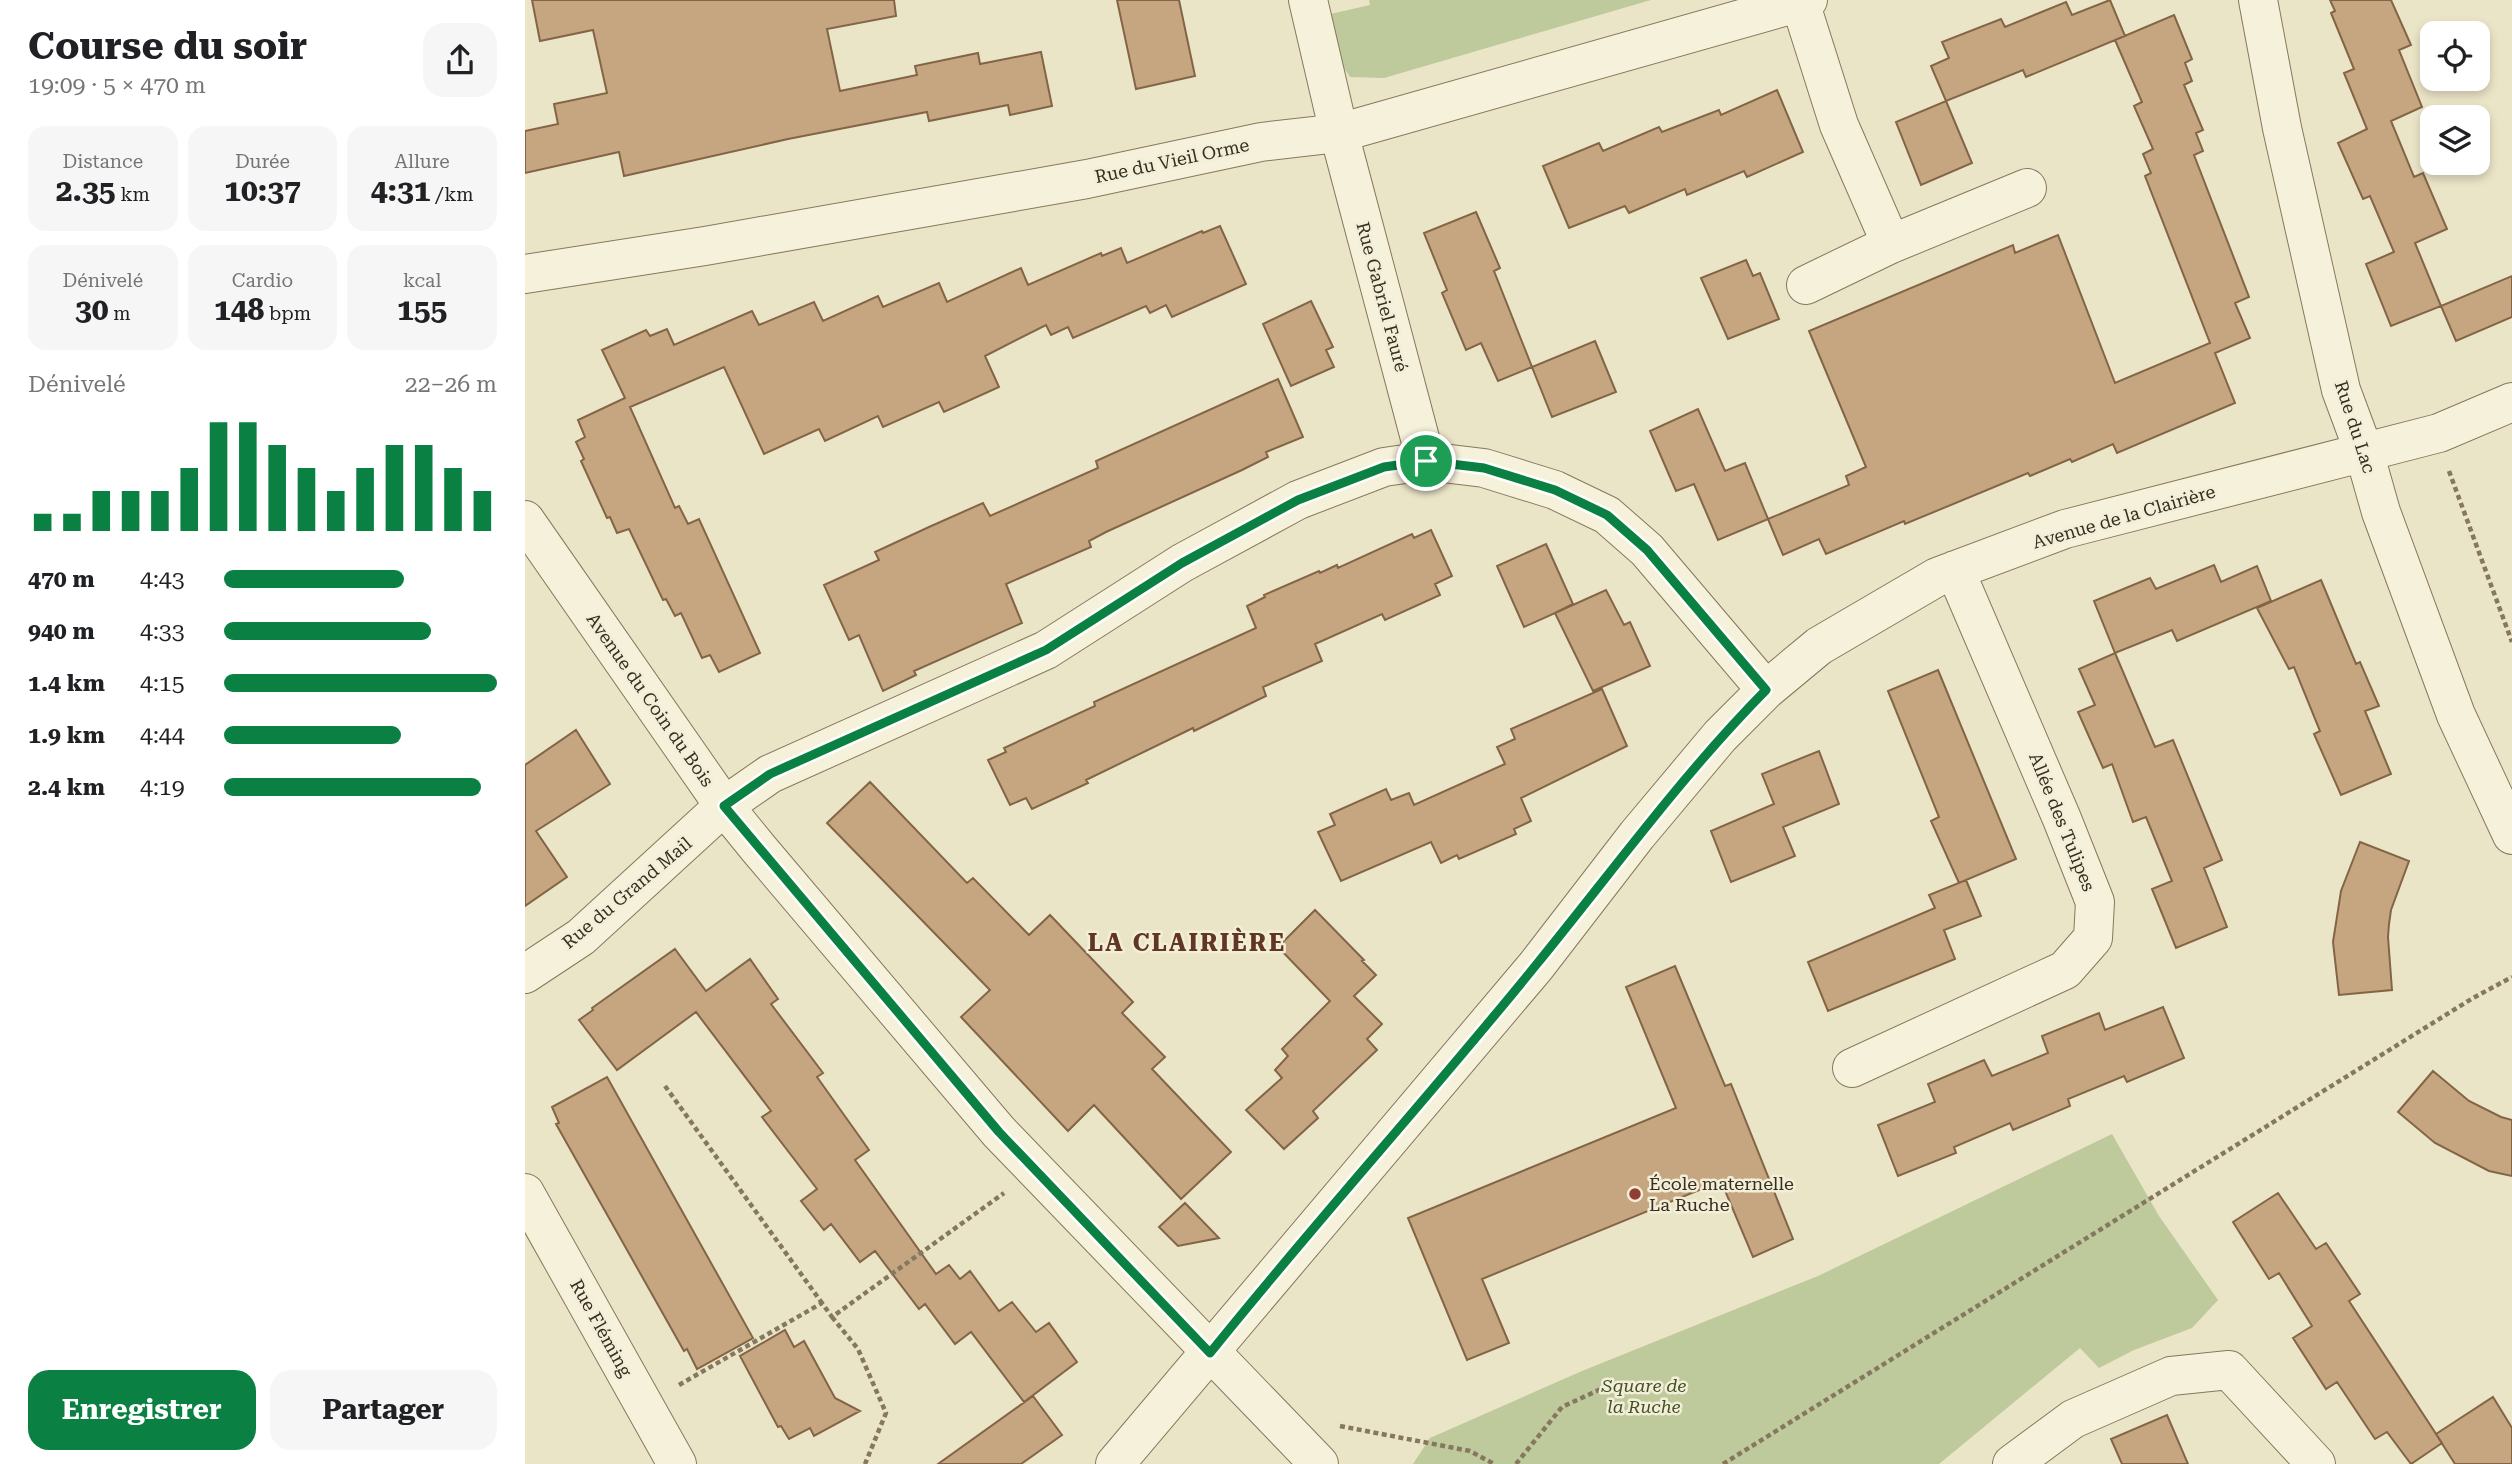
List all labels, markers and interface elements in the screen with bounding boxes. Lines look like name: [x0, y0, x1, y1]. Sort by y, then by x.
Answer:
map controls: [2420, 21, 2490, 175]
button: locate: [2420, 21, 2490, 91]
button: share: [423, 23, 497, 97]
text: Course du soir: [28, 24, 307, 68]
text: 19:09 · 5 × 470 m: [28, 72, 206, 99]
button: layers: [2420, 105, 2490, 175]
street label: Rue du Vieil Orme: [1093, 134, 1251, 187]
text: Distance: [63, 150, 143, 173]
text: Durée: [235, 150, 290, 173]
text: Allure: [395, 150, 450, 173]
text: 2.35: [56, 173, 116, 208]
text: 10:37: [224, 173, 301, 208]
text: 4:31: [371, 173, 431, 208]
text: km: [116, 183, 150, 206]
text: /km: [431, 183, 474, 206]
street label: Rue Gabriel Fauré: [1352, 220, 1413, 374]
text: Dénivelé: [62, 269, 143, 292]
text: Cardio: [232, 269, 293, 292]
text: kcal: [403, 269, 441, 292]
text: 30: [75, 292, 109, 327]
text: 148: [214, 292, 264, 327]
text: 155: [397, 292, 447, 327]
text: m: [109, 302, 131, 325]
text: bpm: [264, 302, 311, 325]
text: Dénivelé: [28, 371, 126, 398]
text: 22–26 m: [405, 371, 497, 398]
street label: Rue du Lac: [2331, 378, 2380, 476]
pin: [1396, 431, 1456, 491]
icon: arrive: [1407, 442, 1445, 480]
street label: Avenue de la Clairière: [2030, 480, 2218, 553]
text: 470 m: [28, 566, 95, 593]
text: 4:43: [140, 566, 185, 593]
street label: Avenue du Coin du Bois: [582, 609, 718, 791]
text: 940 m: [28, 618, 95, 645]
text: 4:33: [140, 618, 185, 645]
text: 1.4 km: [28, 670, 105, 697]
text: 4:15: [140, 670, 185, 697]
text: 1.9 km: [28, 722, 105, 749]
text: 4:44: [140, 722, 185, 749]
street label: Allée des Tulipes: [2025, 749, 2100, 894]
text: 2.4 km: [28, 774, 105, 801]
text: 4:19: [140, 774, 185, 801]
street label: Rue du Grand Mail: [558, 832, 696, 953]
district label: LA CLAIRIÈRE: [1088, 927, 1286, 957]
place label: École maternelle La Ruche: [1649, 1173, 1794, 1215]
marker: École maternelle La Ruche: [1627, 1186, 1643, 1202]
street label: Rue Fléming: [566, 1275, 637, 1381]
button: Enregistrer: [28, 1370, 256, 1450]
button: Partager: [270, 1370, 497, 1450]
park label: Square de la Ruche: [1601, 1375, 1686, 1417]

